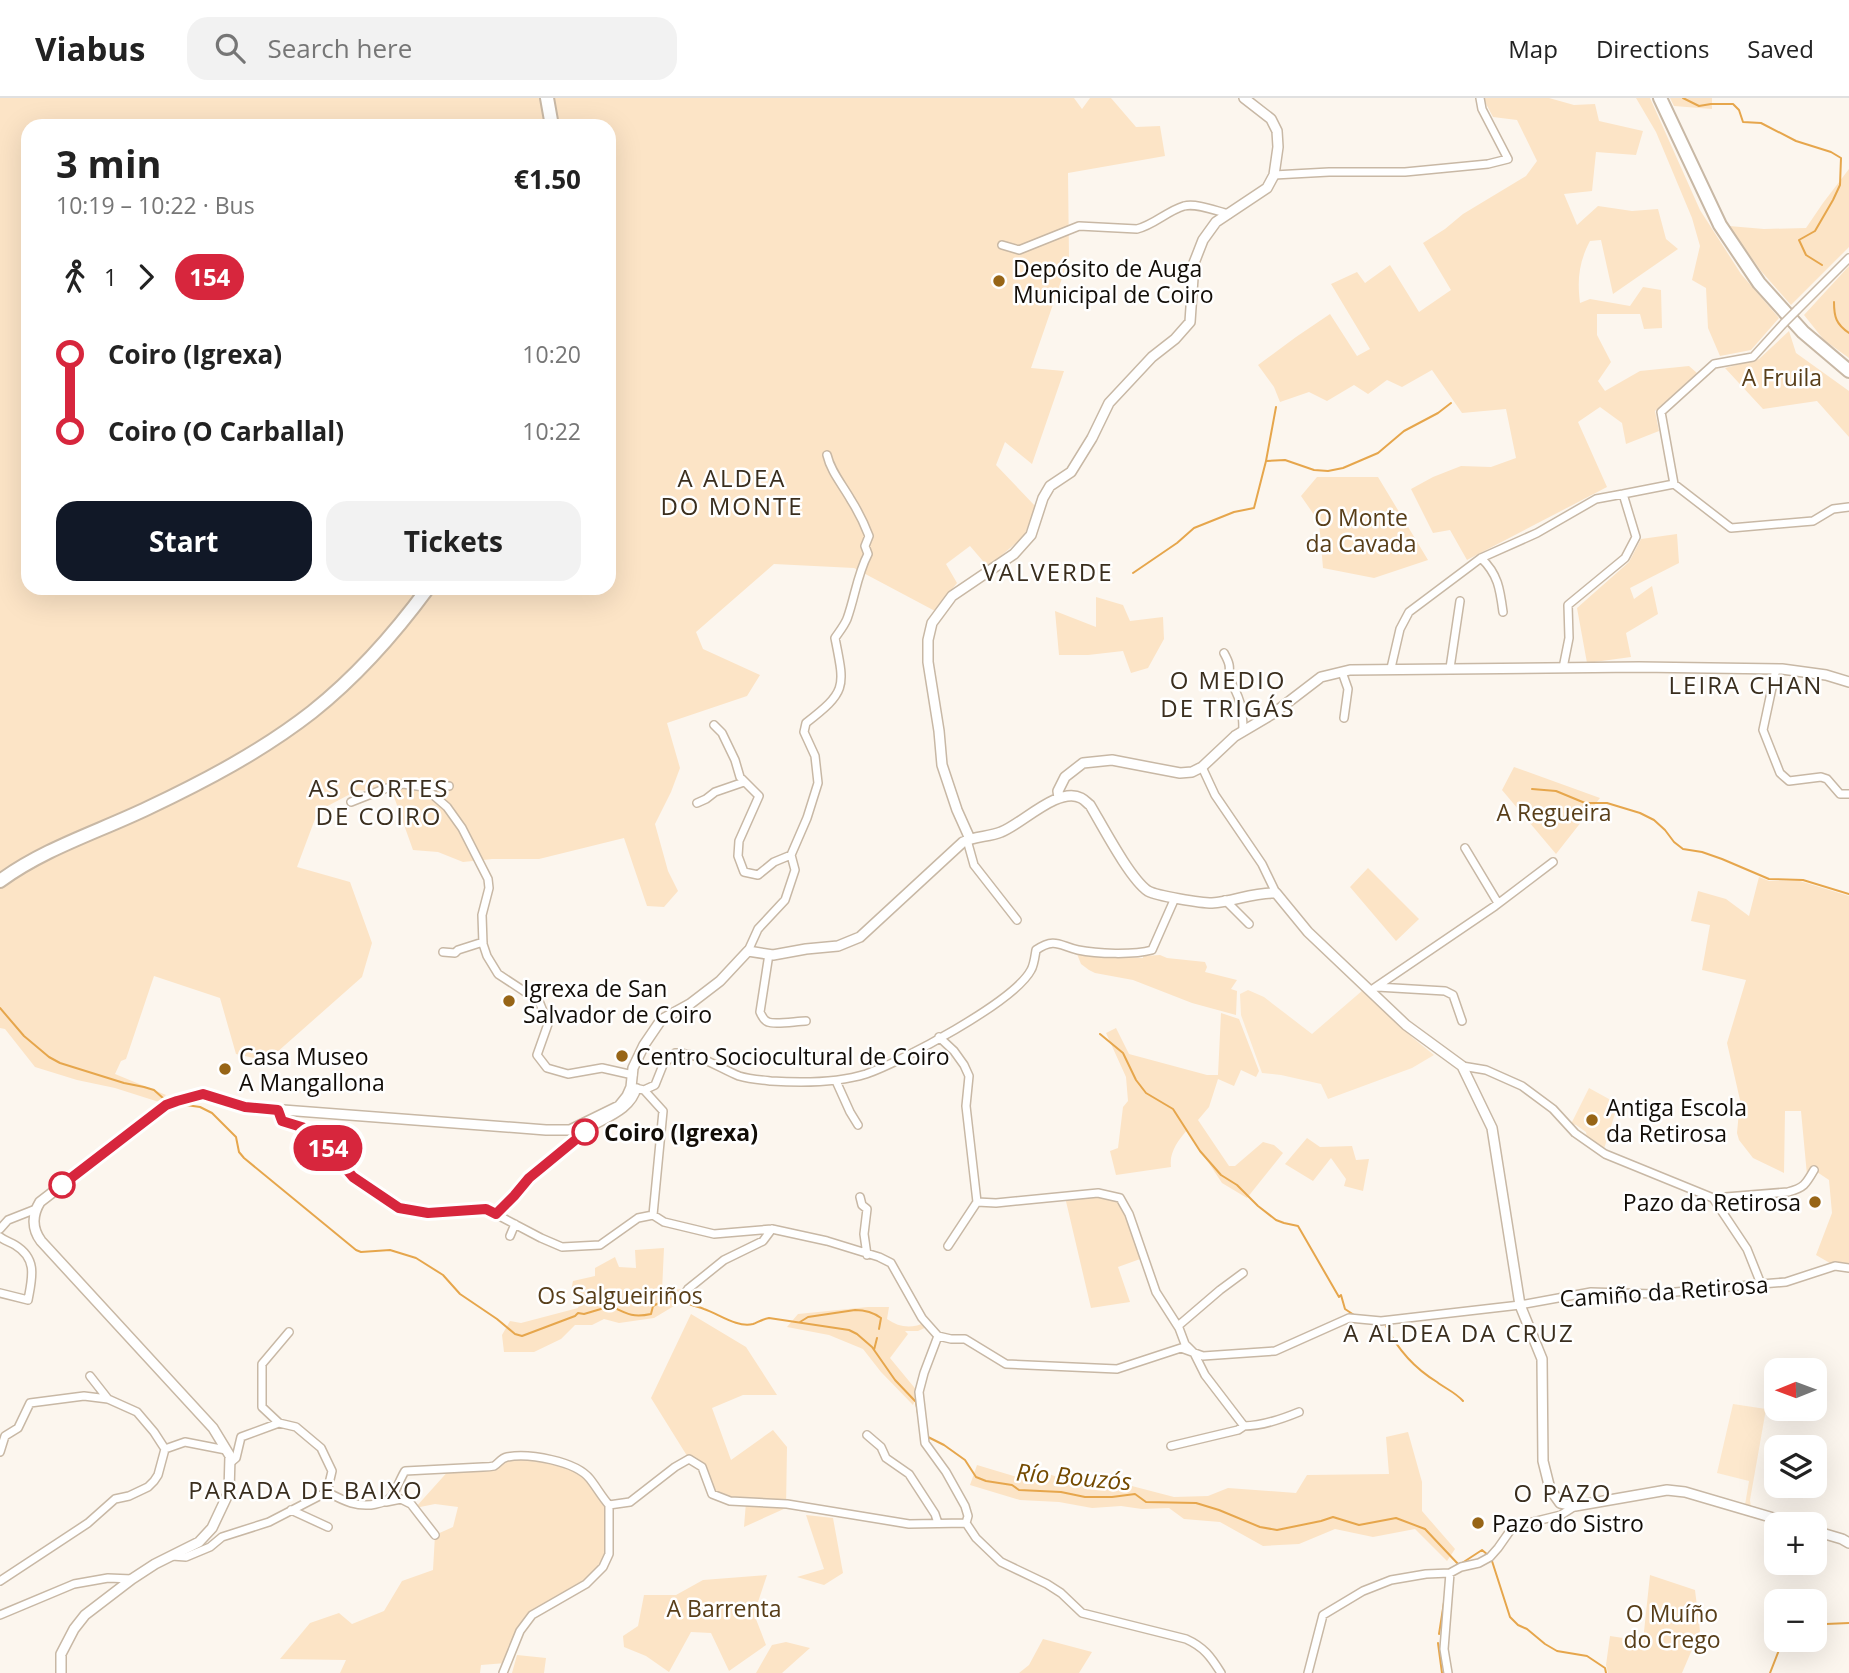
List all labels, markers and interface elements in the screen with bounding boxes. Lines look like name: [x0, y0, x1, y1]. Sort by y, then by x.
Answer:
search box: [187, 17, 677, 80]
text: Viabus: [35, 26, 145, 71]
icon: search: [211, 29, 249, 67]
text: Search here: [267, 30, 412, 66]
text: Map: [1508, 32, 1558, 65]
text: Directions: [1596, 32, 1709, 65]
text: Saved: [1747, 32, 1814, 65]
text: 3 min: [56, 137, 161, 189]
text: €1.50: [514, 161, 581, 197]
text: 10:19 – 10:22 · Bus: [56, 189, 255, 221]
place label: Depósito de Auga Municipal de Coiro: [1013, 252, 1214, 310]
icon: walk: [56, 258, 94, 296]
icon: forward: [127, 258, 165, 296]
text: 154: [189, 260, 230, 293]
text: 1: [104, 261, 117, 293]
marker: Depósito de Auga Municipal de Coiro: [991, 273, 1007, 289]
text: Coiro (Igrexa): [108, 336, 282, 372]
text: 10:20: [522, 338, 581, 370]
park label: A Fruila: [1742, 361, 1822, 393]
text: Coiro (O Carballal): [108, 413, 344, 449]
text: 10:22: [522, 415, 581, 447]
district label: A ALDEA DO MONTE: [660, 461, 804, 522]
button: Start: [56, 501, 312, 581]
button: Tickets: [326, 501, 581, 581]
park label: O Monte da Cavada: [1305, 501, 1417, 559]
district label: VALVERDE: [982, 555, 1114, 588]
district label: O MEDIO DE TRIGÁS: [1160, 663, 1296, 724]
district label: LEIRA CHAN: [1669, 668, 1823, 701]
district label: AS CORTES DE COIRO: [309, 771, 449, 832]
park label: A Regueira: [1496, 796, 1612, 828]
place label: Igrexa de San Salvador de Coiro: [523, 972, 712, 1030]
marker: Igrexa de San Salvador de Coiro: [501, 993, 517, 1009]
place label: Casa Museo A Mangallona: [239, 1040, 385, 1098]
place label: Centro Sociocultural de Coiro: [636, 1040, 950, 1072]
marker: Centro Sociocultural de Coiro: [614, 1048, 630, 1064]
marker: Casa Museo A Mangallona: [217, 1061, 233, 1077]
place label: Antiga Escola da Retirosa: [1606, 1091, 1747, 1149]
marker: Antiga Escola da Retirosa: [1584, 1112, 1600, 1128]
place label: Coiro (Igrexa): [604, 1116, 758, 1148]
marker: Coiro (Igrexa): [572, 1119, 598, 1145]
line badge: 154: [288, 1125, 368, 1171]
text: 154: [307, 1131, 349, 1164]
unlabelled marker: [49, 1172, 75, 1198]
place label: Pazo da Retirosa: [1623, 1186, 1801, 1218]
marker: Pazo da Retirosa: [1807, 1194, 1823, 1210]
street label: Camiño da Retirosa: [1559, 1268, 1769, 1314]
park label: Os Salgueiriños: [537, 1279, 703, 1311]
district label: A ALDEA DA CRUZ: [1343, 1316, 1575, 1349]
north arrow: [1764, 1358, 1827, 1421]
map controls: [1764, 1358, 1827, 1652]
button: layers: [1764, 1435, 1827, 1498]
water label: Río Bouzós: [1015, 1455, 1133, 1497]
district label: PARADA DE BAIXO: [188, 1473, 424, 1506]
district label: O PAZO: [1514, 1476, 1612, 1509]
place label: Pazo do Sistro: [1492, 1507, 1644, 1539]
button: +: [1764, 1512, 1827, 1575]
marker: Pazo do Sistro: [1470, 1515, 1486, 1531]
button: −: [1764, 1589, 1827, 1652]
park label: A Barrenta: [667, 1592, 781, 1624]
park label: O Muíño do Crego: [1623, 1597, 1721, 1655]

